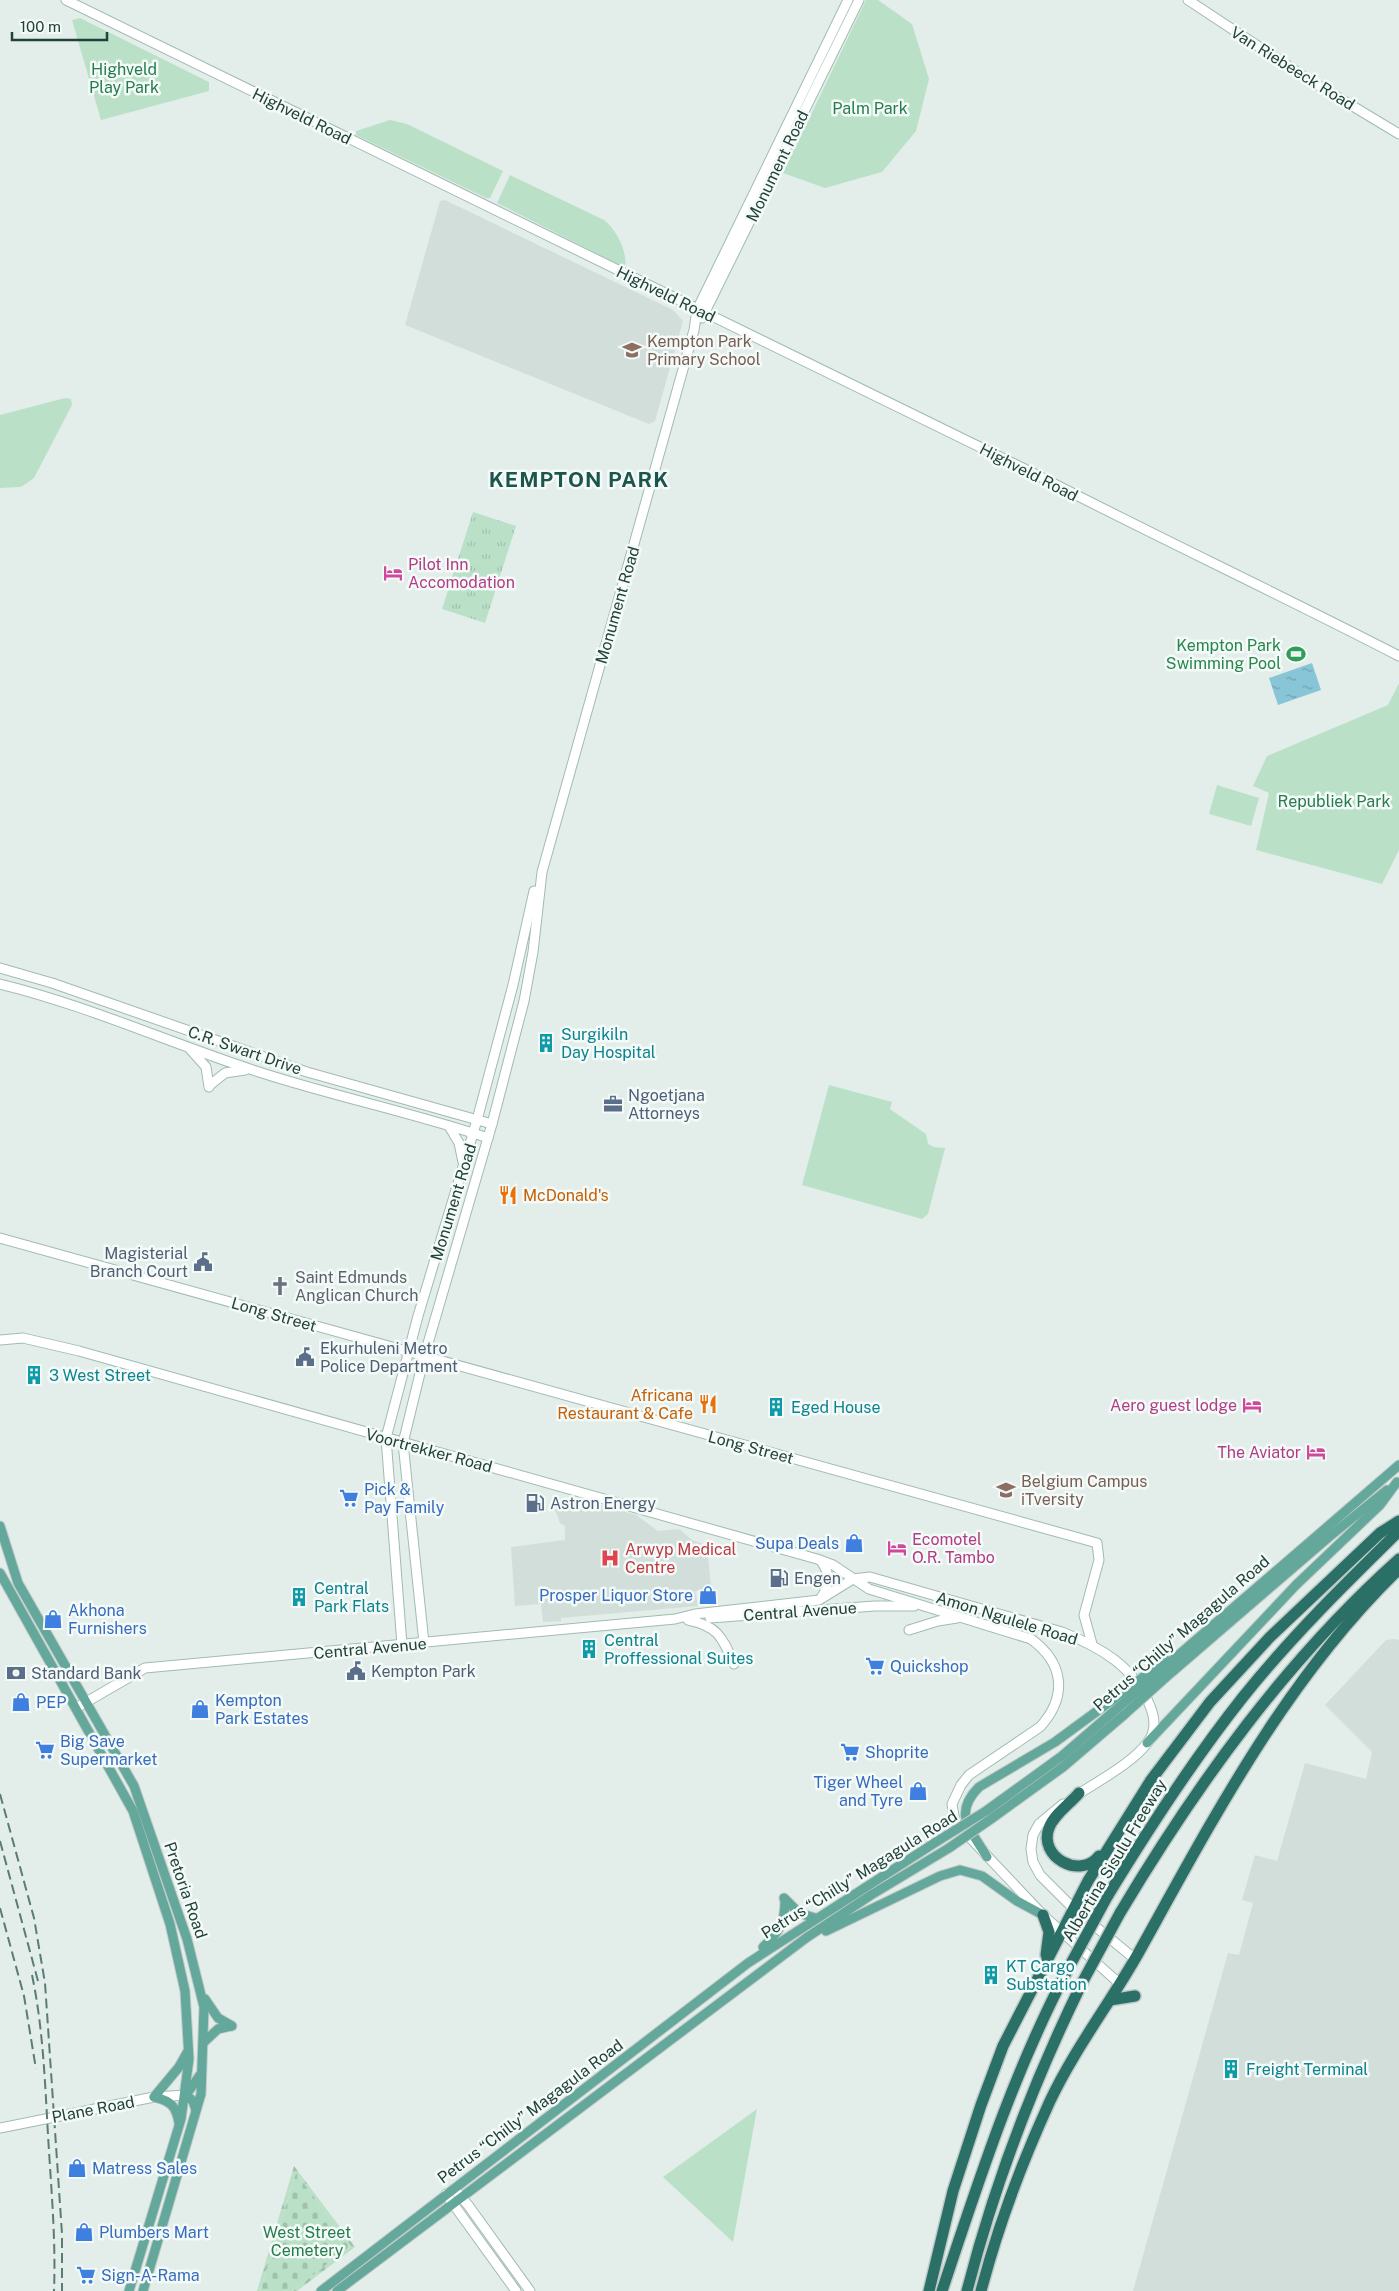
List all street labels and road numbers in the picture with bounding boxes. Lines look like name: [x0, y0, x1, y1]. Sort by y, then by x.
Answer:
street label: Van Riebeeck Road: [1227, 23, 1358, 114]
street label: Highveld Road: [249, 84, 354, 149]
street label: Monument Road: [742, 107, 813, 225]
street label: Highveld Road: [613, 262, 718, 327]
street label: Highveld Road: [976, 439, 1081, 505]
street label: Monument Road: [592, 544, 643, 666]
street label: C.R. Swart Drive: [185, 1022, 304, 1079]
street label: Monument Road: [427, 1141, 480, 1263]
street label: Long Street: [229, 1293, 319, 1336]
street label: Voortrekker Road: [363, 1424, 494, 1477]
street label: Long Street: [706, 1427, 796, 1468]
street label: Petrus “Chilly” Magagula Road: [1089, 1552, 1273, 1715]
street label: Amon Ngulele Road: [934, 1588, 1080, 1649]
street label: Central Avenue: [743, 1598, 857, 1625]
street label: Central Avenue: [313, 1634, 427, 1663]
street label: Albertina Sisulu Freeway: [1058, 1775, 1171, 1945]
street label: Petrus “Chilly” Magagula Road: [758, 1806, 961, 1943]
street label: Pretoria Road: [160, 1839, 211, 1941]
street label: Petrus “Chilly” Magagula Road: [434, 2035, 627, 2187]
street label: Plane Road: [50, 2092, 136, 2127]

